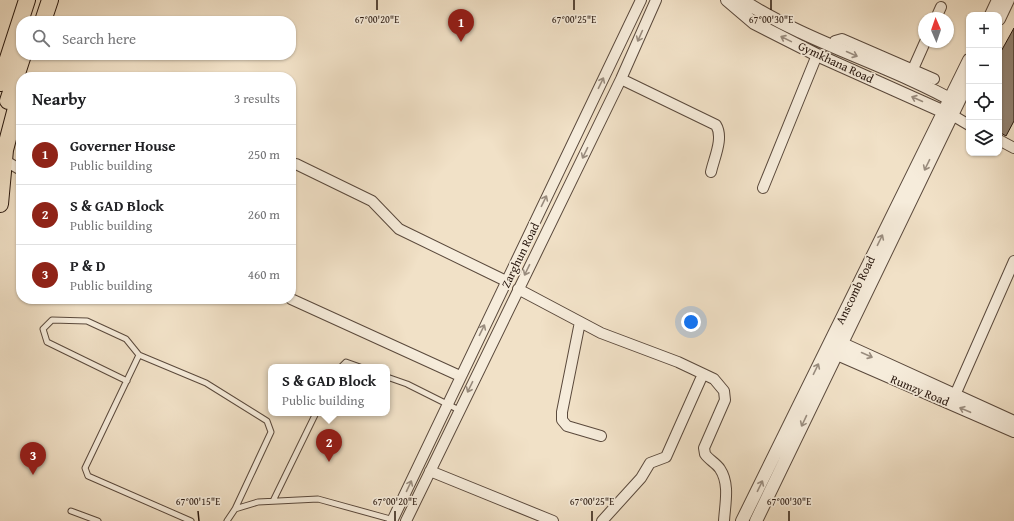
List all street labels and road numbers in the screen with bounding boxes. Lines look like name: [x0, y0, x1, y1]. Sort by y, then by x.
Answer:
street label: Gymkhana Road: [795, 37, 877, 87]
street label: Zarghun Road: [497, 219, 543, 290]
street label: Anscomb Road: [831, 252, 879, 327]
street label: Rumzy Road: [888, 370, 952, 410]

